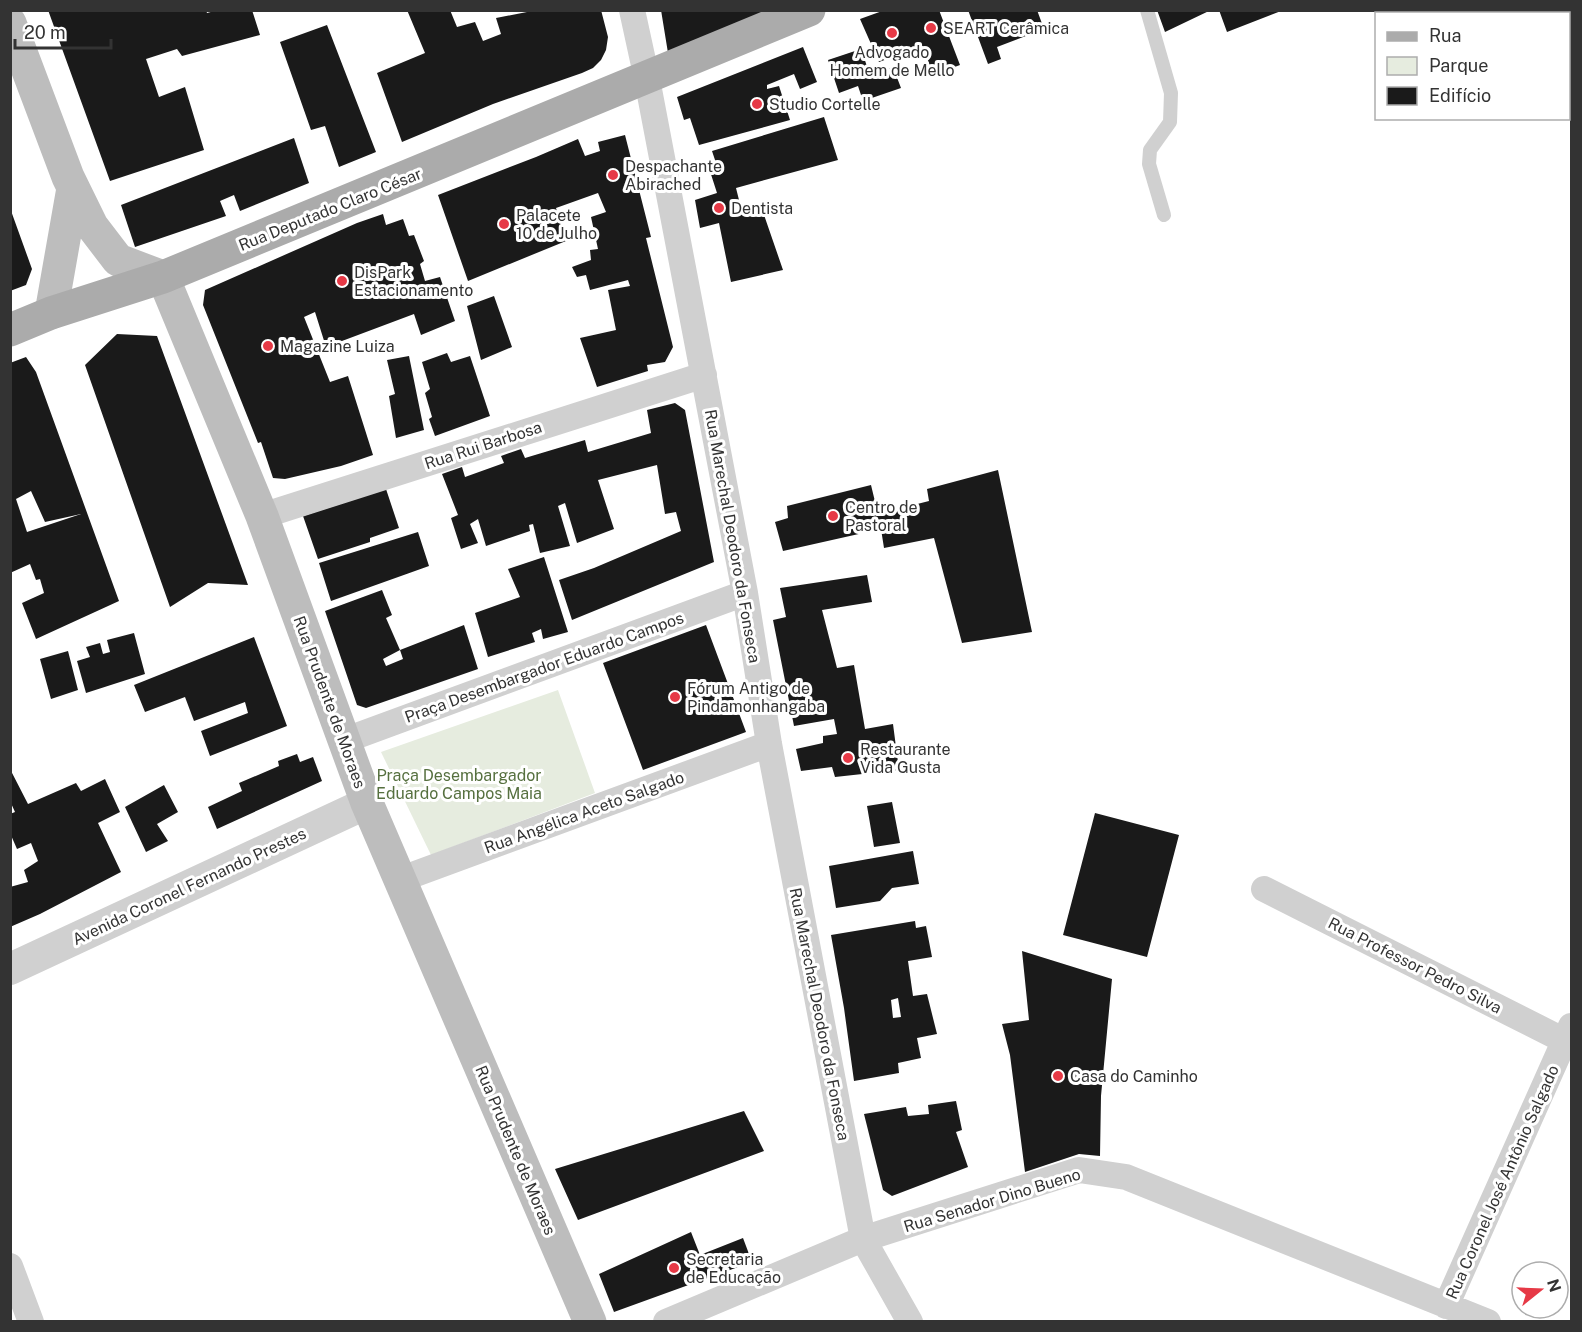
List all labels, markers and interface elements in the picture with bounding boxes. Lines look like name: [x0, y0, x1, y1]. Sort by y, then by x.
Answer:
scale bar: [15, 12, 111, 50]
legend: [1375, 12, 1570, 120]
place label: SEART Cerâmica: [943, 19, 1069, 38]
marker: SEART Cerâmica: [924, 21, 938, 35]
text: 20 m: [24, 22, 66, 43]
text: Rua: [1429, 25, 1461, 46]
marker: Advogado Homem de Mello: [885, 26, 899, 40]
place label: Advogado Homem de Mello: [829, 43, 955, 80]
text: Parque: [1429, 55, 1489, 76]
text: Edifício: [1429, 85, 1491, 106]
place label: Studio Cortelle: [769, 95, 881, 114]
marker: Studio Cortelle: [750, 97, 764, 111]
place label: Despachante Abirached: [625, 157, 722, 194]
street label: Rua Deputado Claro César: [236, 164, 425, 255]
marker: Despachante Abirached: [606, 168, 620, 182]
place label: Dentista: [731, 199, 793, 218]
marker: Dentista: [712, 201, 726, 215]
place label: Palacete 10 de Julho: [516, 206, 597, 243]
marker: Palacete 10 de Julho: [497, 217, 511, 231]
place label: DisPark Estacionamento: [354, 263, 473, 300]
marker: DisPark Estacionamento: [335, 274, 349, 288]
place label: Magazine Luiza: [280, 337, 395, 356]
marker: Magazine Luiza: [261, 339, 275, 353]
street label: Rua Marechal Deodoro da Fonseca: [701, 408, 764, 664]
street label: Rua Rui Barbosa: [422, 418, 544, 473]
place label: Centro de Pastoral: [845, 498, 918, 535]
marker: Centro de Pastoral: [826, 509, 840, 523]
street label: Praça Desembargador Eduardo Campos: [402, 608, 686, 727]
street label: Rua Prudente de Moraes: [289, 613, 370, 791]
place label: Fórum Antigo de Pindamonhangaba: [687, 679, 825, 716]
marker: Fórum Antigo de Pindamonhangaba: [668, 690, 682, 704]
place label: Restaurante Vida Gusta: [860, 740, 951, 777]
marker: Restaurante Vida Gusta: [841, 751, 855, 765]
park label: Praça Desembargador Eduardo Campos Maia: [376, 766, 542, 803]
street label: Rua Angélica Aceto Salgado: [482, 767, 687, 858]
street label: Avenida Coronel Fernando Prestes: [69, 824, 309, 949]
street label: Rua Marechal Deodoro da Fonseca: [786, 886, 853, 1142]
street label: Rua Professor Pedro Silva: [1325, 913, 1505, 1018]
street label: Rua Coronel José Antônio Salgado: [1442, 1062, 1563, 1302]
street label: Rua Prudente de Moraes: [471, 1063, 560, 1238]
place label: Casa do Caminho: [1070, 1067, 1198, 1086]
marker: Casa do Caminho: [1051, 1069, 1065, 1083]
street label: Rua Senador Dino Bueno: [901, 1165, 1083, 1236]
place label: Secretaria de Educação: [686, 1250, 781, 1287]
north arrow: [1510, 1260, 1570, 1320]
marker: Secretaria de Educação: [667, 1261, 681, 1275]
text: N: [1543, 1277, 1565, 1294]

